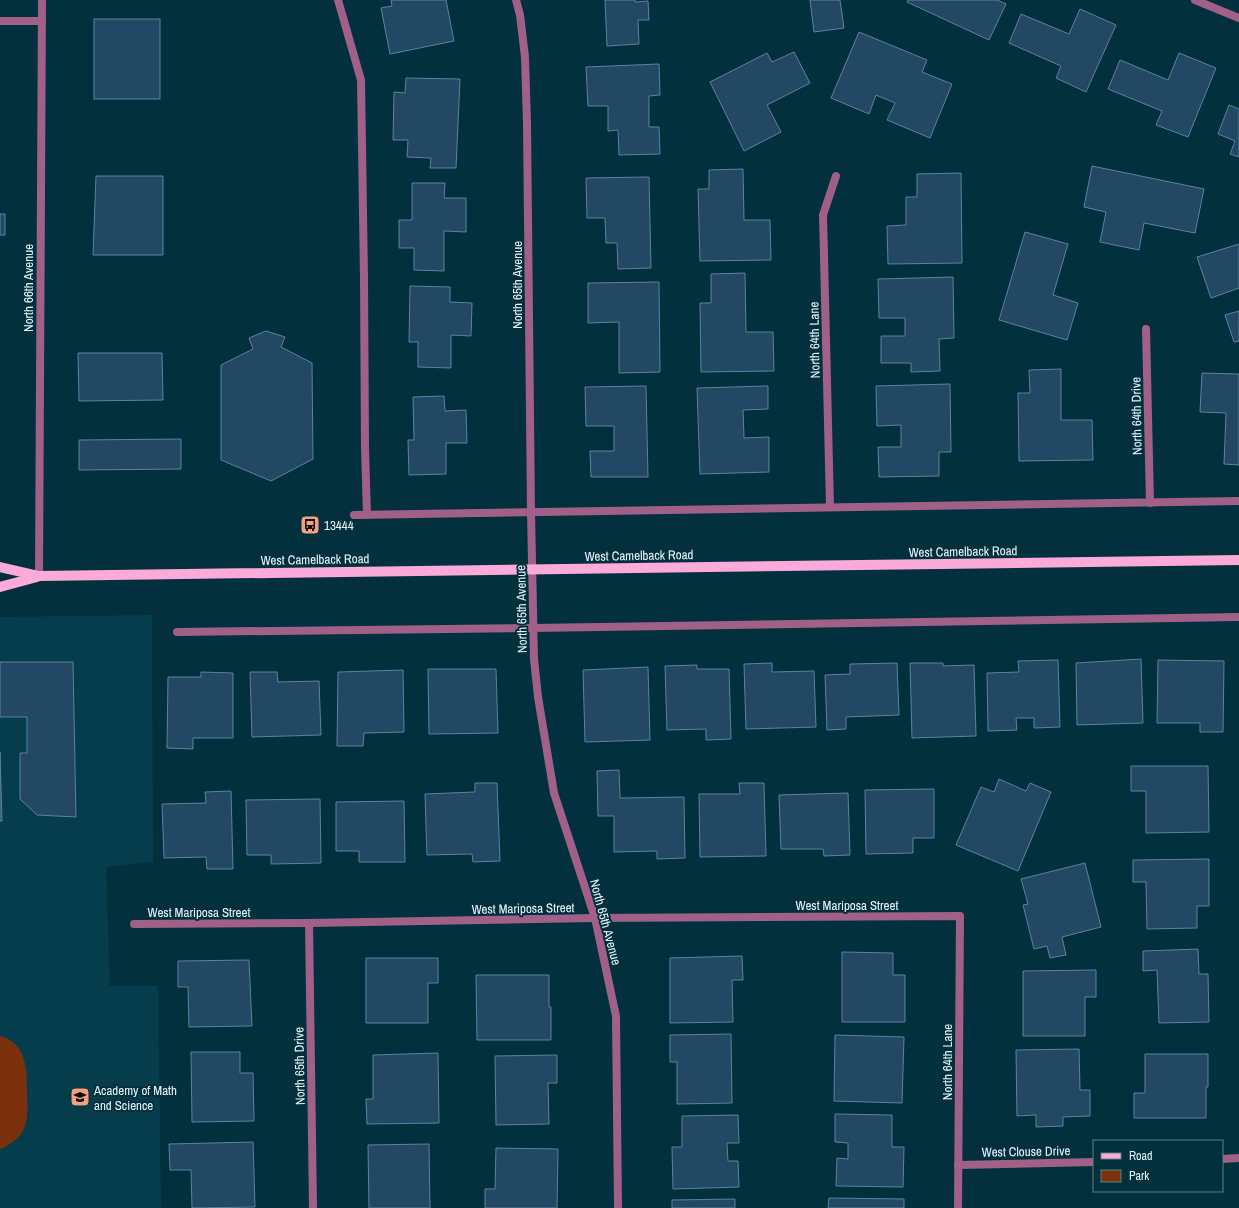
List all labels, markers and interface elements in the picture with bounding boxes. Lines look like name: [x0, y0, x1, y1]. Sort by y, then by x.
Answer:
street label: North 65th Avenue: [509, 241, 526, 329]
street label: North 66th Avenue: [20, 244, 37, 332]
street label: North 64th Lane: [805, 302, 824, 378]
street label: North 64th Drive: [1127, 377, 1146, 455]
bus stop icon: 13444: [299, 514, 321, 536]
place label: 13444: [324, 517, 354, 534]
street label: West Camelback Road: [908, 542, 1018, 561]
street label: West Camelback Road: [584, 546, 694, 565]
street label: West Camelback Road: [260, 550, 370, 569]
street label: North 65th Avenue: [512, 565, 531, 653]
street label: North 65th Avenue: [586, 877, 625, 967]
street label: West Mariposa Street: [796, 897, 898, 914]
street label: West Mariposa Street: [471, 899, 575, 918]
street label: West Mariposa Street: [148, 904, 250, 921]
street label: North 64th Lane: [939, 1024, 956, 1100]
street label: North 65th Drive: [290, 1027, 309, 1105]
place label: Academy of Math and Science: [93, 1082, 177, 1114]
school or university icon: Academy of Math and Science: [69, 1086, 91, 1108]
legend: [1093, 1140, 1223, 1192]
street label: West Clouse Drive: [982, 1142, 1071, 1161]
text: Road: [1129, 1148, 1153, 1164]
text: Park: [1129, 1168, 1149, 1184]

